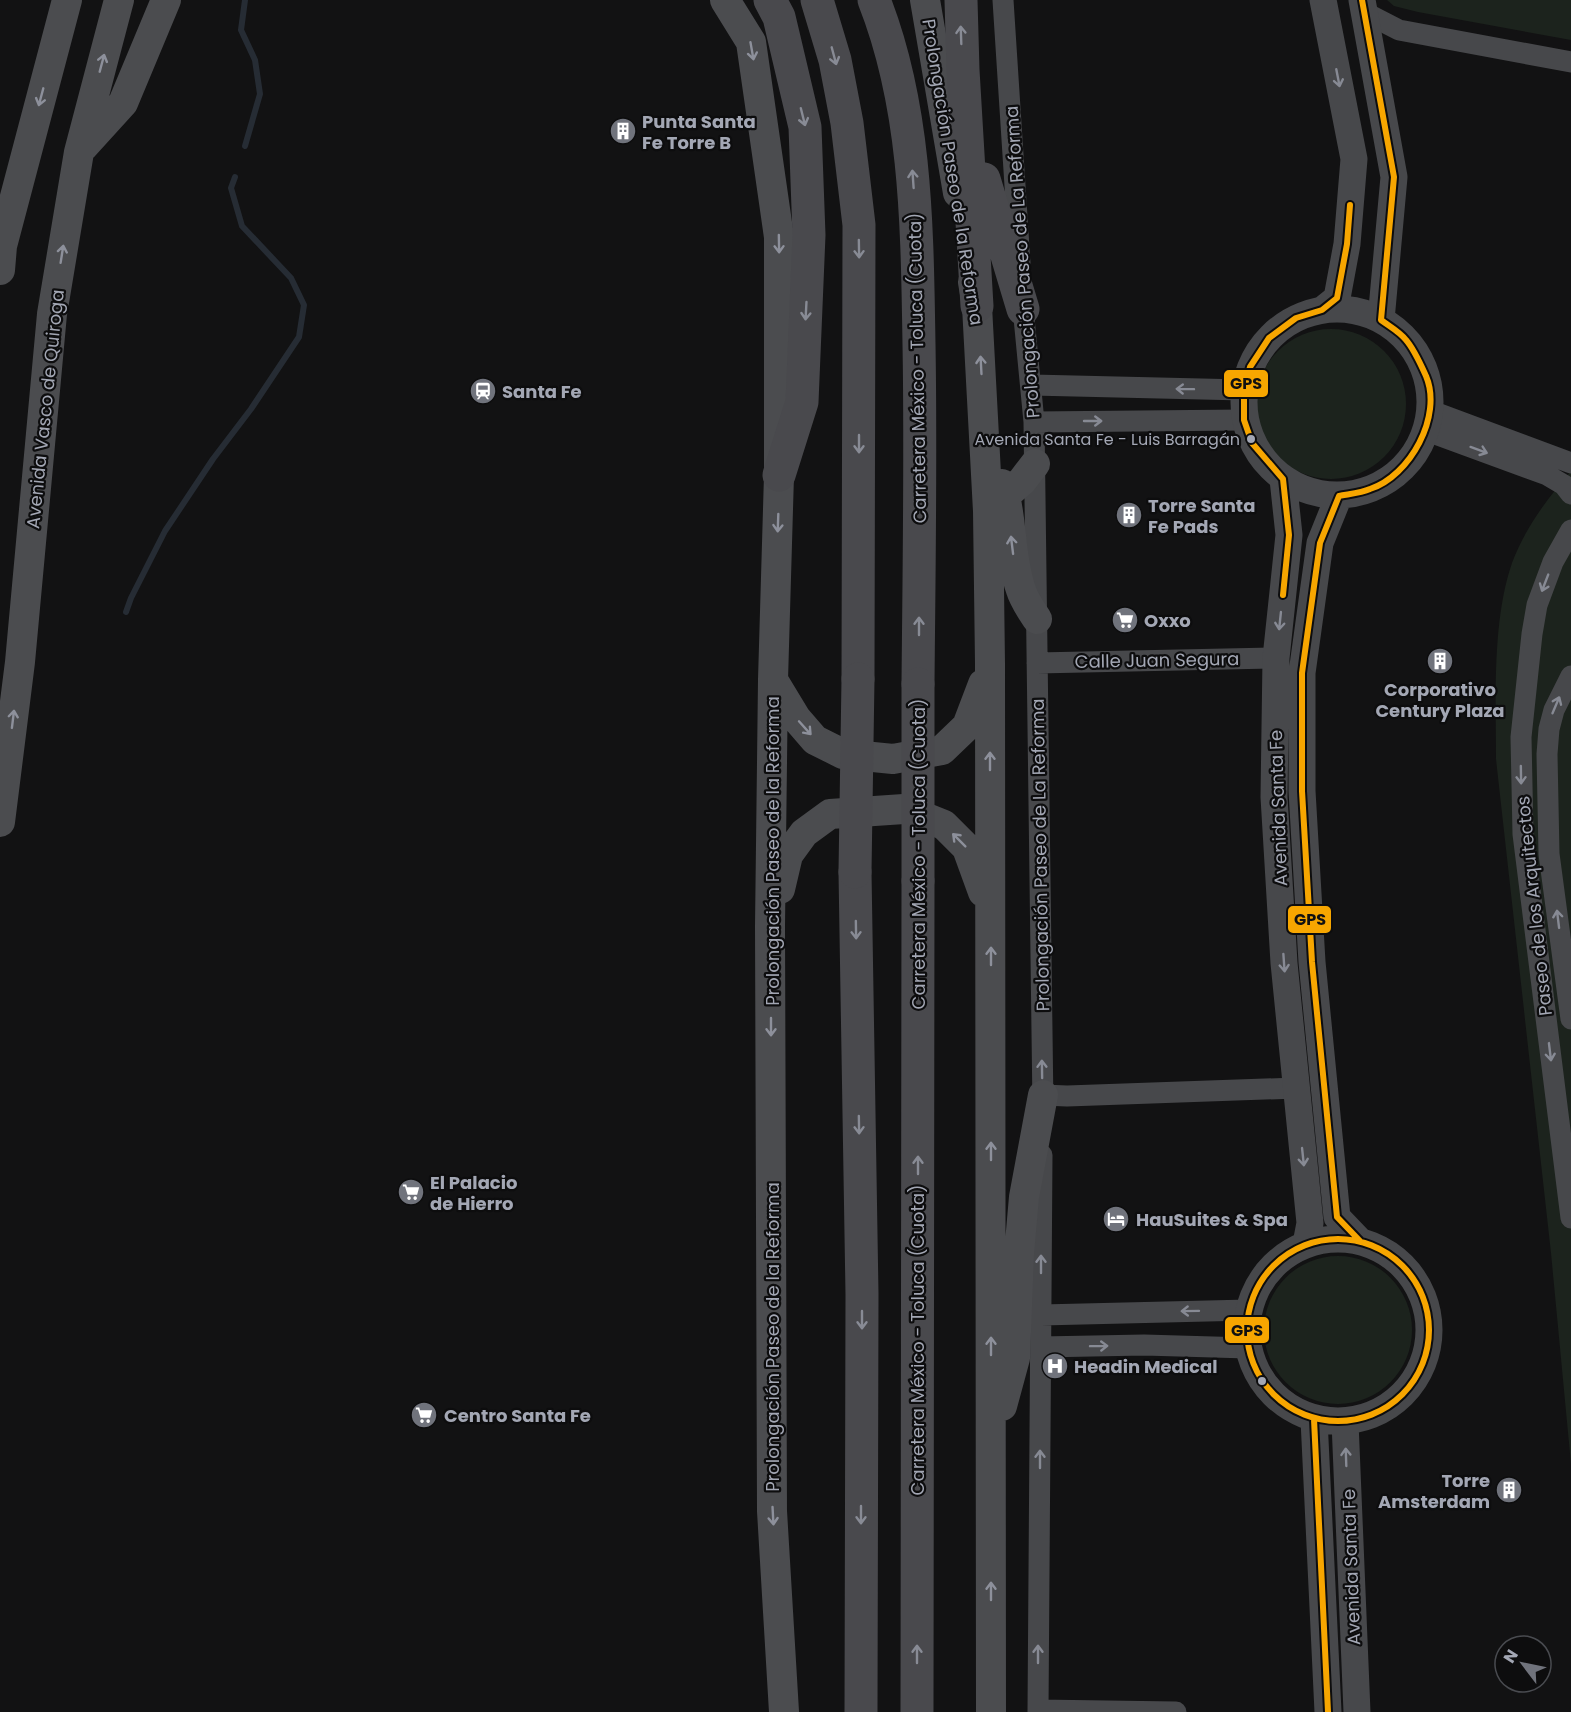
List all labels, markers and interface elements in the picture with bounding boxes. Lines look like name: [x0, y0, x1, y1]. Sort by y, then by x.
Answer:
street label: Prolongación Paseo de la Reforma: [916, 17, 990, 327]
one-way arrow: [956, 25, 967, 45]
one-way arrow: [747, 41, 758, 60]
one-way arrow: [828, 46, 840, 65]
one-way arrow: [97, 54, 109, 73]
one-way arrow: [1333, 68, 1344, 87]
one-way arrow: [35, 87, 47, 106]
street label: Prolongación Paseo de La Reforma: [999, 105, 1045, 419]
one-way arrow: [797, 107, 809, 126]
place label: Punta Santa Fe Torre B: [642, 109, 756, 155]
building icon: Punta Santa Fe Torre B: [608, 116, 638, 146]
one-way arrow: [907, 169, 918, 189]
street label: Carretera México - Toluca (Cuota): [902, 212, 932, 524]
one-way arrow: [773, 234, 785, 254]
one-way arrow: [853, 239, 865, 259]
one-way arrow: [57, 245, 68, 264]
street label: Avenida Vasco de Quiroga: [20, 288, 70, 530]
one-way arrow: [800, 301, 811, 321]
one-way arrow: [975, 355, 986, 375]
line badge: GPS: [1223, 369, 1269, 398]
text: GPS: [1230, 372, 1262, 395]
station icon: Santa Fe: [468, 376, 498, 406]
place label: Santa Fe: [502, 379, 582, 404]
one-way arrow: [1176, 383, 1196, 394]
one-way arrow: [1082, 415, 1102, 427]
place label: Avenida Santa Fe - Luis Barragán: [975, 428, 1240, 451]
one-way arrow: [853, 433, 865, 453]
marker: Avenida Santa Fe - Luis Barragán: [1245, 433, 1257, 445]
one-way arrow: [1469, 445, 1488, 456]
place label: Torre Santa Fe Pads: [1148, 493, 1255, 539]
building icon: Torre Santa Fe Pads: [1114, 500, 1144, 530]
one-way arrow: [772, 513, 783, 533]
one-way arrow: [1006, 535, 1017, 555]
one-way arrow: [1539, 573, 1550, 591]
supermarket icon: Oxxo: [1110, 605, 1140, 635]
place label: Oxxo: [1144, 608, 1191, 633]
one-way arrow: [1274, 611, 1285, 631]
one-way arrow: [913, 616, 925, 636]
street label: Calle Juan Segura: [1074, 646, 1240, 674]
building icon: Corporativo Century Plaza: [1425, 646, 1455, 676]
place label: Corporativo Century Plaza: [1375, 677, 1505, 723]
street label: Prolongación Paseo de la Reforma: [760, 696, 785, 1006]
one-way arrow: [1551, 696, 1562, 715]
street label: Prolongación Paseo de La Reforma: [1025, 698, 1055, 1012]
street label: Carretera México - Toluca (Cuota): [906, 699, 931, 1009]
one-way arrow: [7, 710, 18, 730]
one-way arrow: [798, 721, 812, 736]
street label: Avenida Santa Fe: [1263, 729, 1293, 887]
one-way arrow: [984, 752, 996, 772]
one-way arrow: [1515, 765, 1527, 785]
street label: Paseo de los Arquitectos: [1510, 795, 1558, 1017]
one-way arrow: [952, 832, 966, 847]
line badge: GPS: [1287, 905, 1332, 934]
text: GPS: [1294, 908, 1326, 931]
one-way arrow: [1552, 910, 1563, 930]
one-way arrow: [850, 920, 862, 940]
one-way arrow: [985, 947, 997, 967]
one-way arrow: [1279, 952, 1290, 972]
one-way arrow: [765, 1017, 777, 1037]
one-way arrow: [1545, 1042, 1556, 1062]
one-way arrow: [1037, 1059, 1048, 1079]
one-way arrow: [854, 1114, 865, 1134]
one-way arrow: [985, 1142, 997, 1162]
one-way arrow: [1298, 1146, 1309, 1166]
one-way arrow: [912, 1155, 924, 1175]
place label: El Palacio de Hierro: [430, 1170, 518, 1216]
supermarket icon: El Palacio de Hierro: [396, 1177, 426, 1207]
street label: Prolongación Paseo de la Reforma: [760, 1182, 785, 1492]
street label: Carretera México - Toluca (Cuota): [905, 1185, 930, 1495]
hotel icon: HauSuites & Spa: [1101, 1204, 1131, 1234]
place label: HauSuites & Spa: [1136, 1207, 1288, 1232]
one-way arrow: [1036, 1254, 1047, 1274]
one-way arrow: [1181, 1306, 1201, 1317]
one-way arrow: [856, 1309, 868, 1329]
line badge: GPS: [1224, 1316, 1270, 1344]
text: GPS: [1231, 1319, 1263, 1342]
one-way arrow: [985, 1337, 997, 1357]
one-way arrow: [1089, 1340, 1109, 1352]
hospital icon: Headin Medical: [1040, 1351, 1070, 1381]
place label: Headin Medical: [1074, 1354, 1218, 1379]
unlabelled marker: [1256, 1375, 1268, 1387]
supermarket icon: Centro Santa Fe: [409, 1400, 439, 1430]
place label: Centro Santa Fe: [444, 1403, 591, 1428]
one-way arrow: [1341, 1448, 1352, 1468]
one-way arrow: [1034, 1449, 1046, 1469]
place label: Torre Amsterdam: [1378, 1468, 1490, 1514]
building icon: Torre Amsterdam: [1494, 1475, 1524, 1505]
street label: Avenida Santa Fe: [1336, 1488, 1366, 1646]
one-way arrow: [856, 1504, 867, 1524]
one-way arrow: [767, 1506, 778, 1526]
one-way arrow: [985, 1581, 997, 1601]
north arrow: [1493, 1634, 1553, 1694]
one-way arrow: [911, 1644, 923, 1664]
one-way arrow: [1033, 1644, 1044, 1664]
text: N: [1498, 1645, 1524, 1668]

